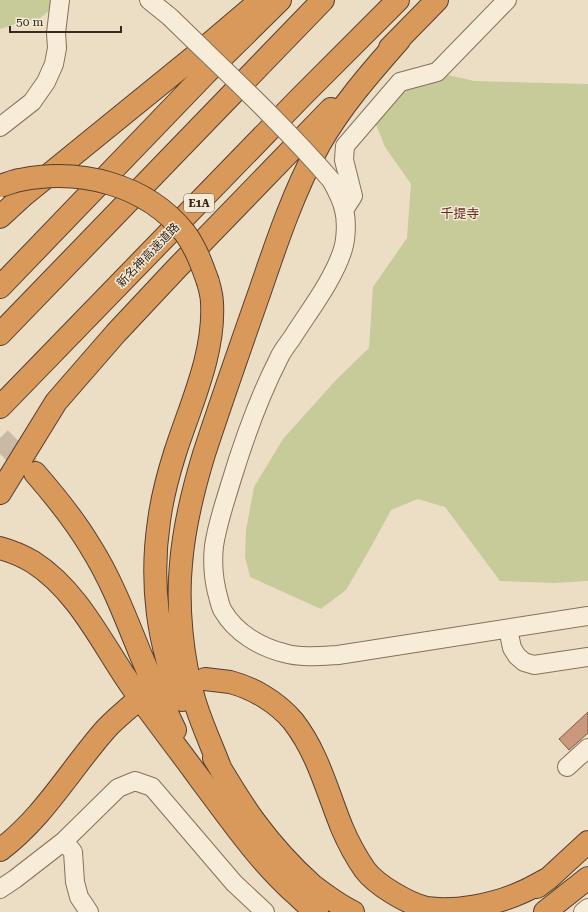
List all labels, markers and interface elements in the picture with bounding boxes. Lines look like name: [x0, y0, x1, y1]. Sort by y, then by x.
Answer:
scale bar: [10, 8, 121, 34]
text: 50 m: [16, 15, 43, 29]
road number: E1A: [184, 194, 214, 212]
district label: 千提寺: [440, 206, 480, 221]
street label: 新名神高速道路: [114, 220, 182, 290]

